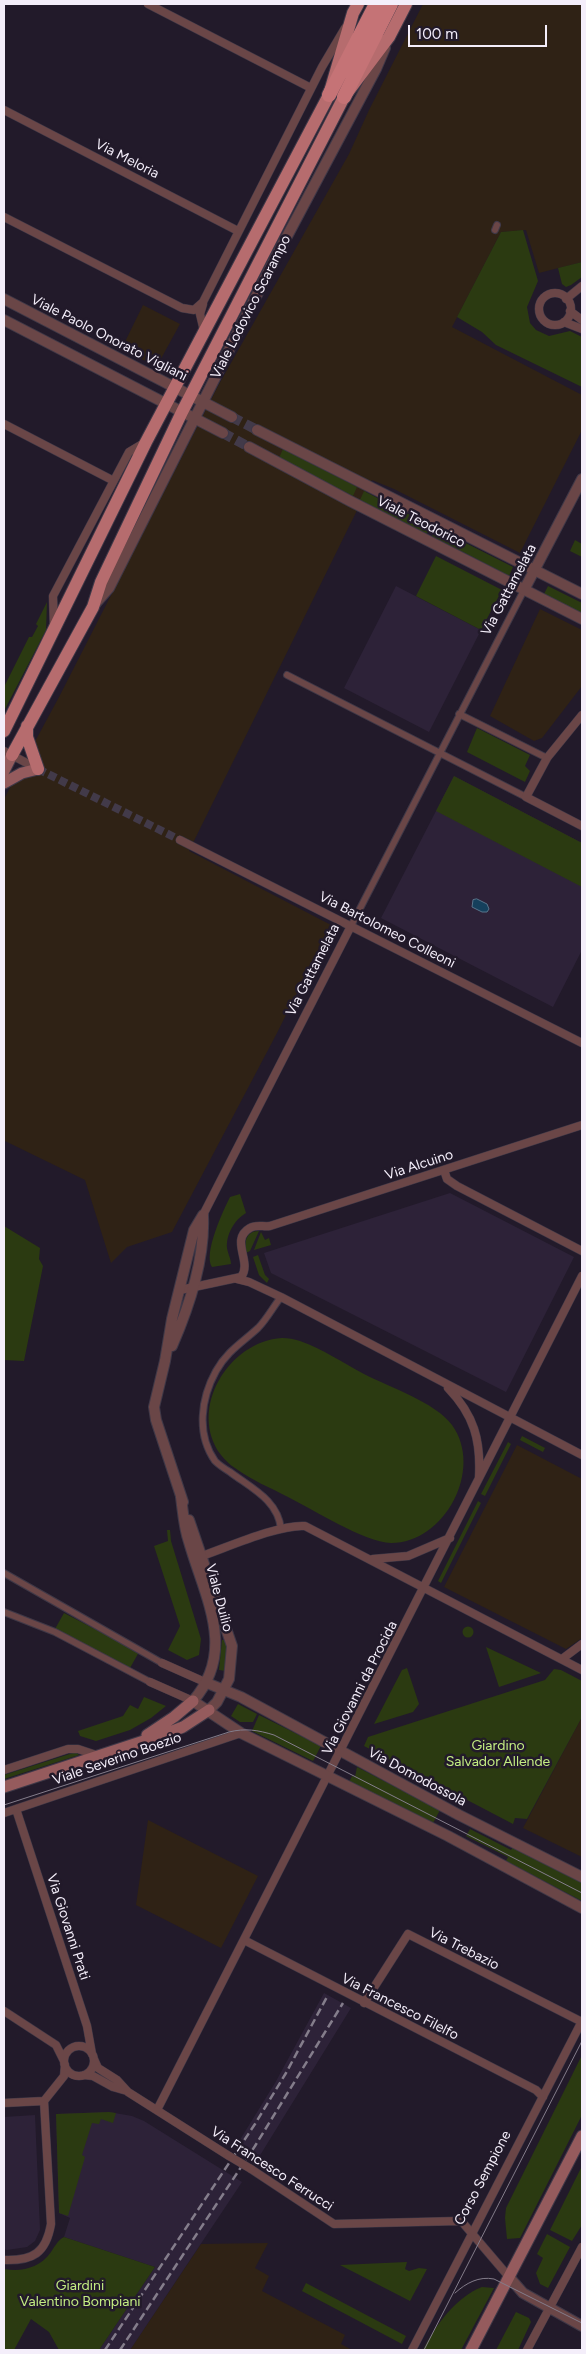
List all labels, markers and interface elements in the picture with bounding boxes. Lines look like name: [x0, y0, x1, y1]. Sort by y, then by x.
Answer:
scale bar: [411, 15, 550, 47]
text: 100 m: [416, 25, 458, 43]
street label: Via Meloria: [92, 136, 162, 182]
street label: Viale Lodovico Scarampo: [207, 232, 295, 382]
street label: Viale Paolo Onorato Vigliani: [28, 291, 190, 385]
street label: Viale Teodorico: [374, 493, 468, 551]
street label: Via Gattamelata: [478, 541, 540, 639]
street label: Via Bartolomeo Colleoni: [316, 888, 458, 972]
street label: Via Gattamelata: [283, 921, 343, 1019]
street label: Via Alcuino: [383, 1146, 455, 1184]
street label: Viale Duilio: [202, 1562, 236, 1634]
street label: Via Giovanni da Procida: [319, 1618, 401, 1758]
street label: Viale Severino Boezio: [50, 1729, 184, 1789]
park label: Giardino Salvador Allende: [446, 1738, 550, 1770]
street label: Via Domodossola: [365, 1744, 469, 1810]
street label: Via Giovanni Prati: [43, 1872, 93, 1982]
street label: Via Trebazio: [426, 1924, 502, 1974]
street label: Via Francesco Filelfo: [339, 1970, 461, 2044]
street label: Via Francesco Ferrucci: [208, 2123, 336, 2215]
street label: Corso Sempione: [451, 2128, 515, 2228]
park label: Giardini Valentino Bompiani: [19, 2278, 141, 2310]

